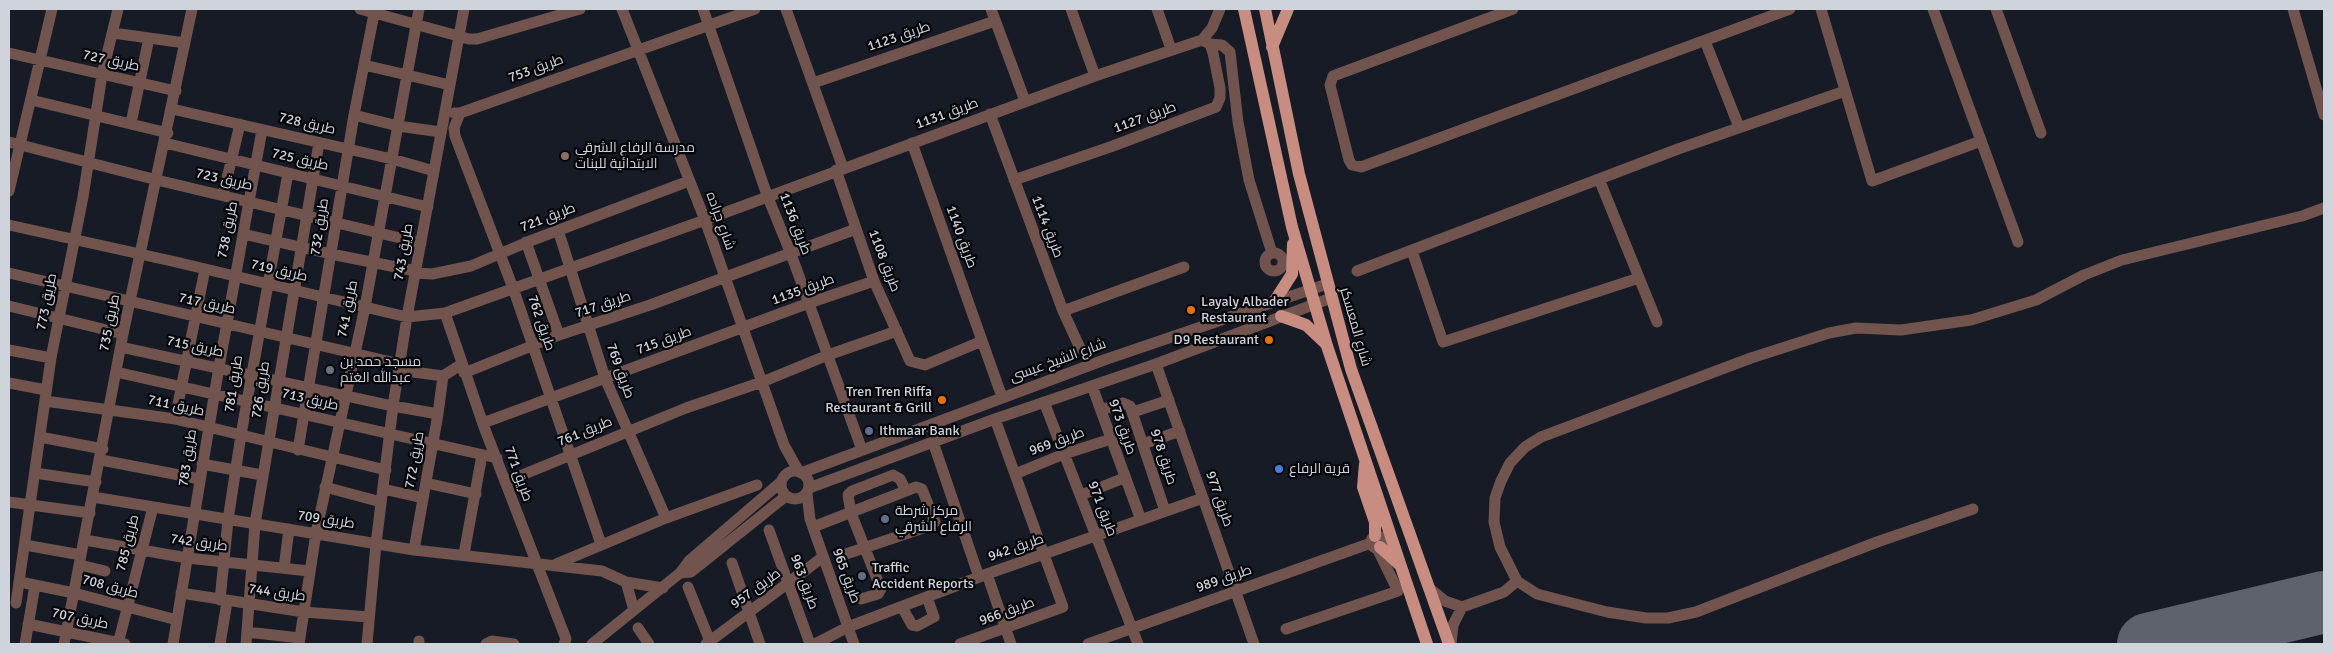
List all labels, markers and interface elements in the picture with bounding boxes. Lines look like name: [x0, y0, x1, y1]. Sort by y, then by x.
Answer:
street label: طريق 1123: [865, 18, 933, 56]
street label: طريق 727: [81, 47, 141, 75]
street label: طريق 753: [506, 51, 566, 87]
street label: طريق 1131: [913, 95, 981, 133]
street label: طريق 1127: [1111, 99, 1179, 137]
street label: طريق 728: [277, 109, 337, 139]
place label: مدرسة الرفاع الشرقي الابتدائية للبنات: [575, 140, 695, 172]
street label: طريق 725: [270, 145, 330, 175]
marker: مدرسة الرفاع الشرقي الابتدائية للبنات: [559, 150, 571, 162]
street label: طريق 723: [194, 165, 254, 195]
street label: شارع جراده: [702, 190, 738, 252]
street label: طريق 1136: [775, 191, 815, 257]
street label: طريق 1114: [1027, 194, 1067, 260]
street label: طريق 732: [307, 197, 333, 257]
street label: طريق 738: [214, 200, 242, 260]
street label: طريق 721: [518, 200, 578, 236]
street label: طريق 1140: [942, 203, 980, 271]
street label: طريق 743: [391, 222, 417, 282]
street label: طريق 1108: [864, 228, 904, 294]
street label: طريق 719: [249, 256, 309, 286]
street label: طريق 1135: [769, 271, 837, 309]
street label: طريق 773: [33, 272, 61, 332]
street label: طريق 741: [334, 279, 362, 339]
street label: شارع المعسكر: [1336, 285, 1374, 369]
street label: طريق 717: [573, 288, 633, 322]
street label: طريق 717: [177, 290, 237, 318]
street label: طريق 735: [96, 293, 124, 353]
street label: طريق 762: [524, 293, 558, 353]
place label: Layaly Albader Restaurant: [1201, 294, 1289, 326]
marker: Layaly Albader Restaurant: [1185, 304, 1197, 316]
street label: طريق 715: [634, 323, 694, 359]
place label: D9 Restaurant: [1174, 332, 1259, 348]
street label: طريق 715: [165, 333, 225, 361]
marker: D9 Restaurant: [1263, 334, 1275, 346]
street label: شارع الشيخ عيسى: [1008, 336, 1108, 386]
street label: طريق 769: [602, 341, 638, 401]
street label: طريق 781: [221, 354, 247, 414]
place label: مسجد حمد بن عبدالله الغتم: [340, 354, 421, 387]
street label: طريق 726: [248, 360, 274, 420]
marker: مسجد حمد بن عبدالله الغتم: [324, 364, 336, 376]
place label: Tren Tren Riffa Restaurant & Grill: [825, 384, 932, 417]
street label: طريق 713: [280, 385, 340, 415]
street label: طريق 711: [146, 392, 206, 420]
marker: Tren Tren Riffa Restaurant & Grill: [936, 394, 948, 406]
street label: طريق 973: [1105, 397, 1139, 457]
street label: طريق 761: [555, 413, 615, 451]
place label: Ithmaar Bank: [879, 423, 959, 439]
street label: طريق 969: [1027, 424, 1087, 460]
marker: Ithmaar Bank: [863, 425, 875, 437]
street label: طريق 978: [1146, 427, 1180, 487]
street label: طريق 783: [175, 428, 201, 488]
street label: طريق 772: [402, 430, 428, 490]
street label: طريق 771: [500, 444, 536, 504]
place label: قرية الرفاع: [1289, 461, 1350, 477]
marker: قرية الرفاع: [1273, 463, 1285, 475]
street label: طريق 977: [1202, 469, 1236, 529]
street label: طريق 971: [1084, 479, 1120, 539]
place label: مركز شرطة الرفاع الشرقي: [895, 503, 972, 536]
street label: طريق 709: [296, 507, 356, 533]
street label: طريق 785: [113, 513, 143, 573]
marker: مركز شرطة الرفاع الشرقي: [879, 513, 891, 525]
street label: طريق 742: [169, 531, 229, 555]
street label: طريق 942: [986, 531, 1046, 565]
street label: طريق 965: [828, 546, 864, 606]
street label: طريق 963: [786, 552, 822, 612]
place label: Traffic Accident Reports: [872, 560, 974, 592]
street label: طريق 989: [1194, 562, 1254, 596]
street label: طريق 957: [728, 565, 784, 613]
marker: Traffic Accident Reports: [856, 570, 868, 582]
street label: طريق 708: [80, 571, 140, 603]
street label: طريق 744: [247, 581, 307, 605]
street label: طريق 966: [977, 594, 1037, 630]
street label: طريق 707: [50, 605, 110, 633]

